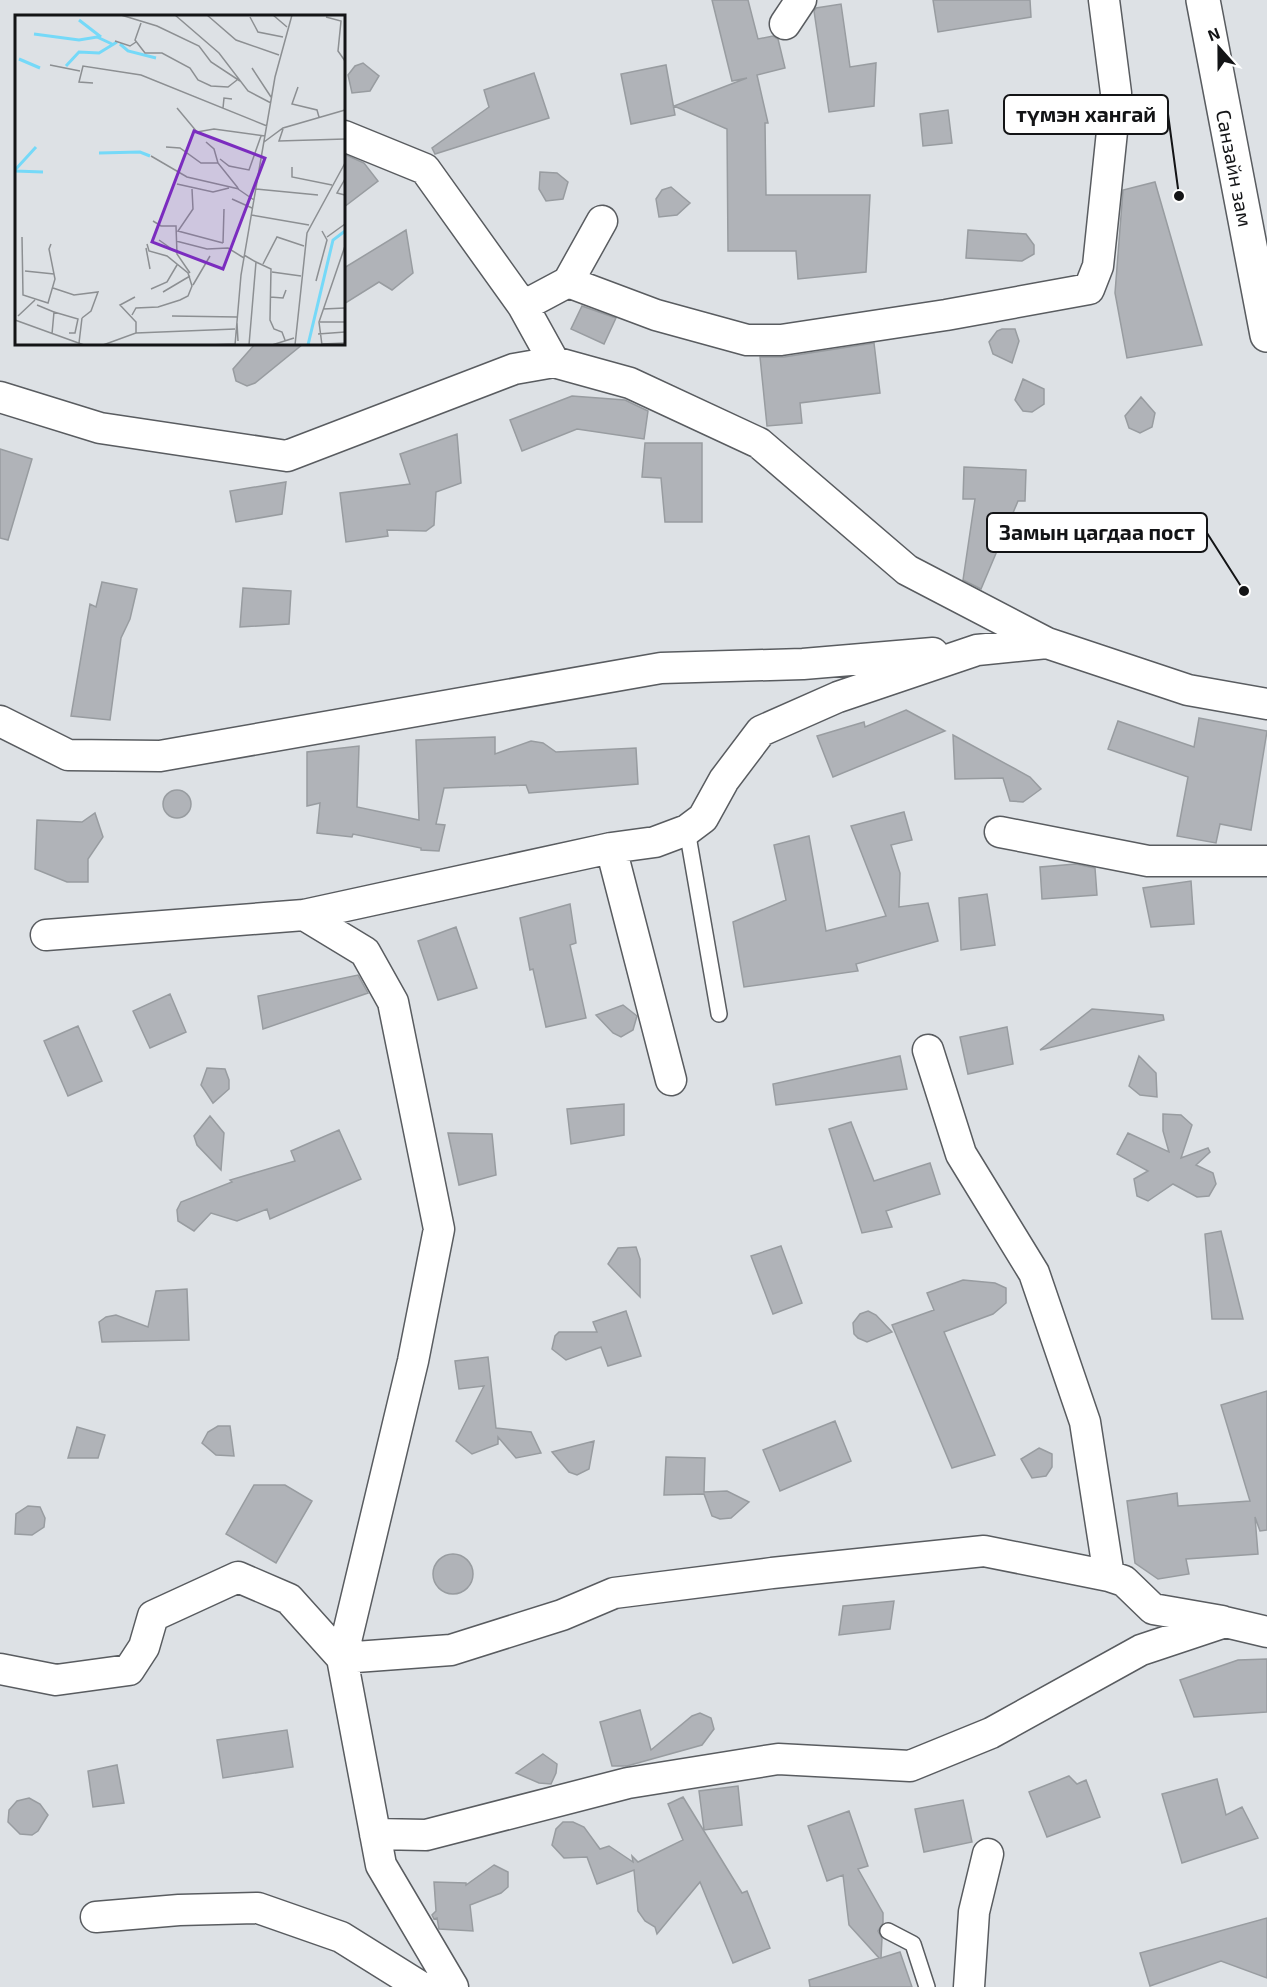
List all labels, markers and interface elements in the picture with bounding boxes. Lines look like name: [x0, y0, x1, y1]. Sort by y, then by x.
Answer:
inset map: [15, 15, 345, 345]
north arrow: [1189, 18, 1249, 78]
text: N: [1205, 23, 1222, 44]
callout: түмэн хангай: [1004, 95, 1168, 134]
text: түмэн хангай: [1016, 101, 1156, 126]
street label: Санзайн зам: [1212, 107, 1258, 229]
callout: Замын цагдаа пост: [987, 513, 1207, 552]
text: Замын цагдаа пост: [999, 519, 1195, 544]

